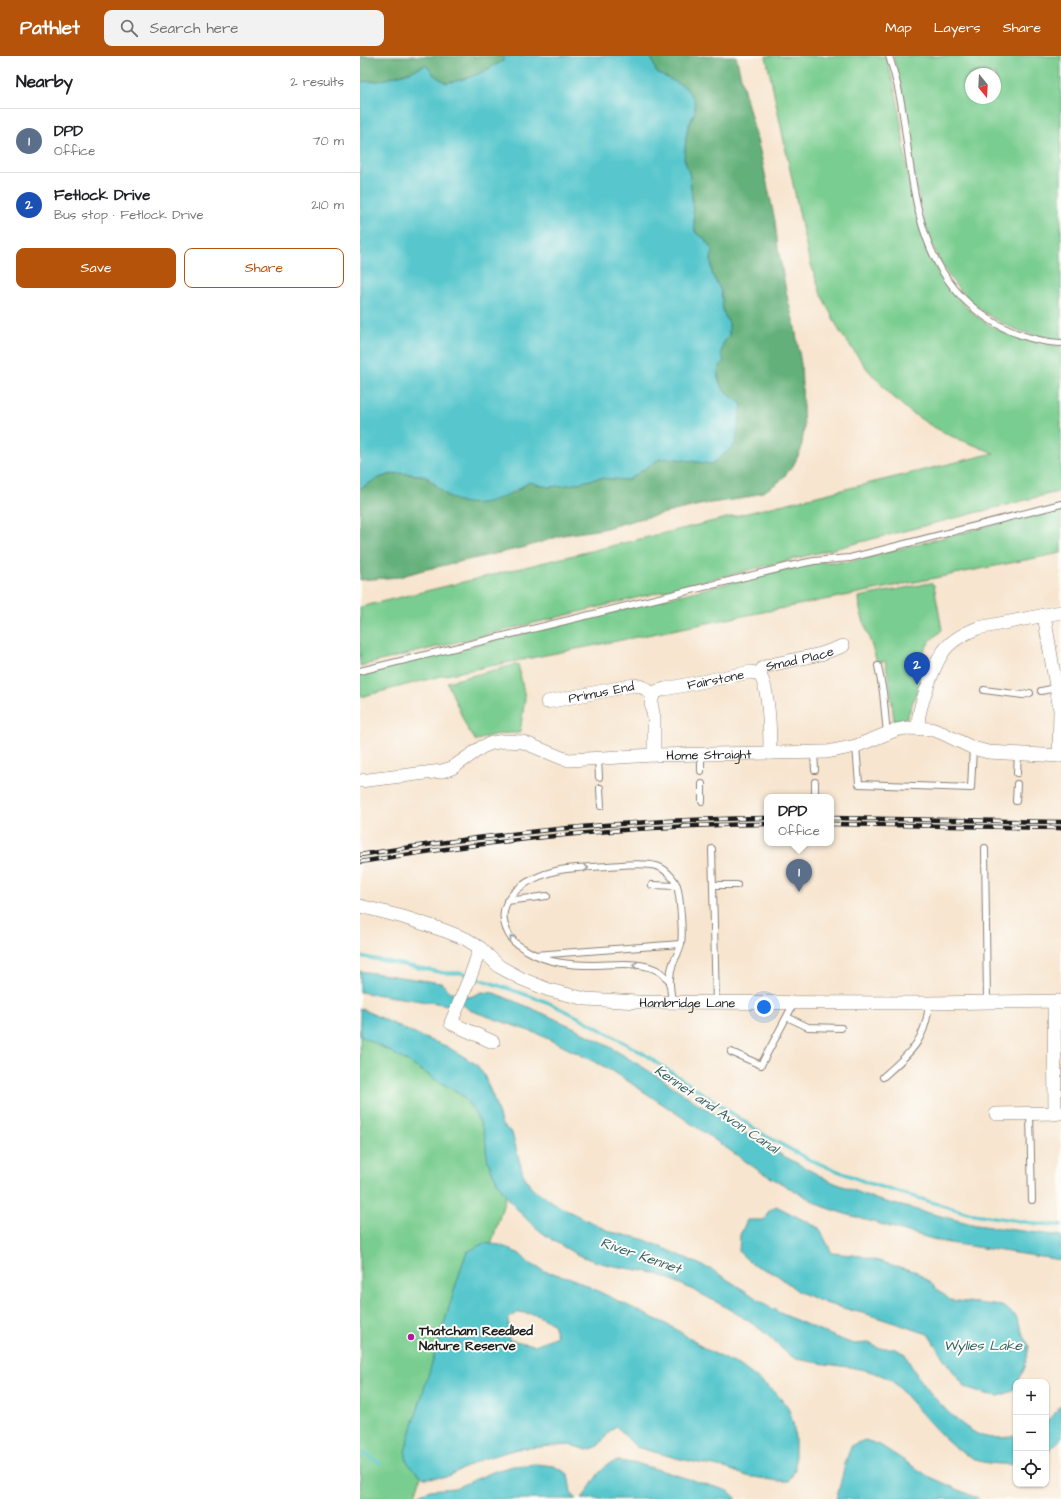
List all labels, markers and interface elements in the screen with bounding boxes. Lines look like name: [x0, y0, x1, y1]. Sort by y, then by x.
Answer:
search box: [104, 10, 384, 46]
text: Pathlet: [20, 15, 80, 42]
icon: search: [118, 17, 140, 39]
text: Search here: [150, 18, 238, 39]
text: Map: [885, 18, 912, 38]
text: Layers: [934, 18, 981, 38]
text: Share: [1003, 18, 1041, 38]
north arrow: [965, 68, 1001, 104]
text: Nearby: [16, 70, 73, 94]
text: 2 results: [290, 73, 344, 91]
text: DPD: [54, 121, 83, 142]
text: 1: [28, 132, 30, 150]
text: 70 m: [312, 132, 344, 150]
text: Office: [54, 142, 95, 160]
text: Fetlock Drive: [54, 185, 150, 206]
text: 2: [25, 196, 33, 214]
text: 210 m: [311, 196, 344, 214]
text: Bus stop · Fetlock Drive: [54, 206, 204, 224]
button: Save: [16, 248, 176, 288]
button: Share: [184, 248, 344, 288]
street label: Smad Place: [763, 642, 836, 676]
pin: 2: [904, 652, 930, 685]
street label: Fairstone: [686, 666, 746, 694]
street label: Primus End: [567, 677, 636, 708]
street label: Home Straight: [666, 745, 752, 765]
popup: [764, 794, 834, 846]
text: DPD: [778, 801, 807, 822]
text: Office: [778, 822, 820, 840]
pin: 1: [786, 859, 812, 892]
one-way arrow: [583, 863, 589, 872]
one-way arrow: [510, 936, 517, 943]
one-way arrow: [631, 961, 638, 970]
street label: Hambridge Lane: [639, 994, 735, 1013]
your location: [754, 997, 774, 1017]
water label: Kennet and Avon Canal: [650, 1061, 784, 1160]
water label: River Kennet: [598, 1233, 685, 1279]
place label: Thatcham Reedbed Nature Reserve: [418, 1322, 533, 1355]
marker: Thatcham Reedbed Nature Reserve: [406, 1332, 416, 1342]
water label: Wylies Lake: [944, 1336, 1024, 1356]
map controls: [1013, 1379, 1049, 1487]
button: +: [1013, 1379, 1049, 1415]
button: −: [1013, 1415, 1049, 1451]
button: locate: [1013, 1451, 1049, 1487]

